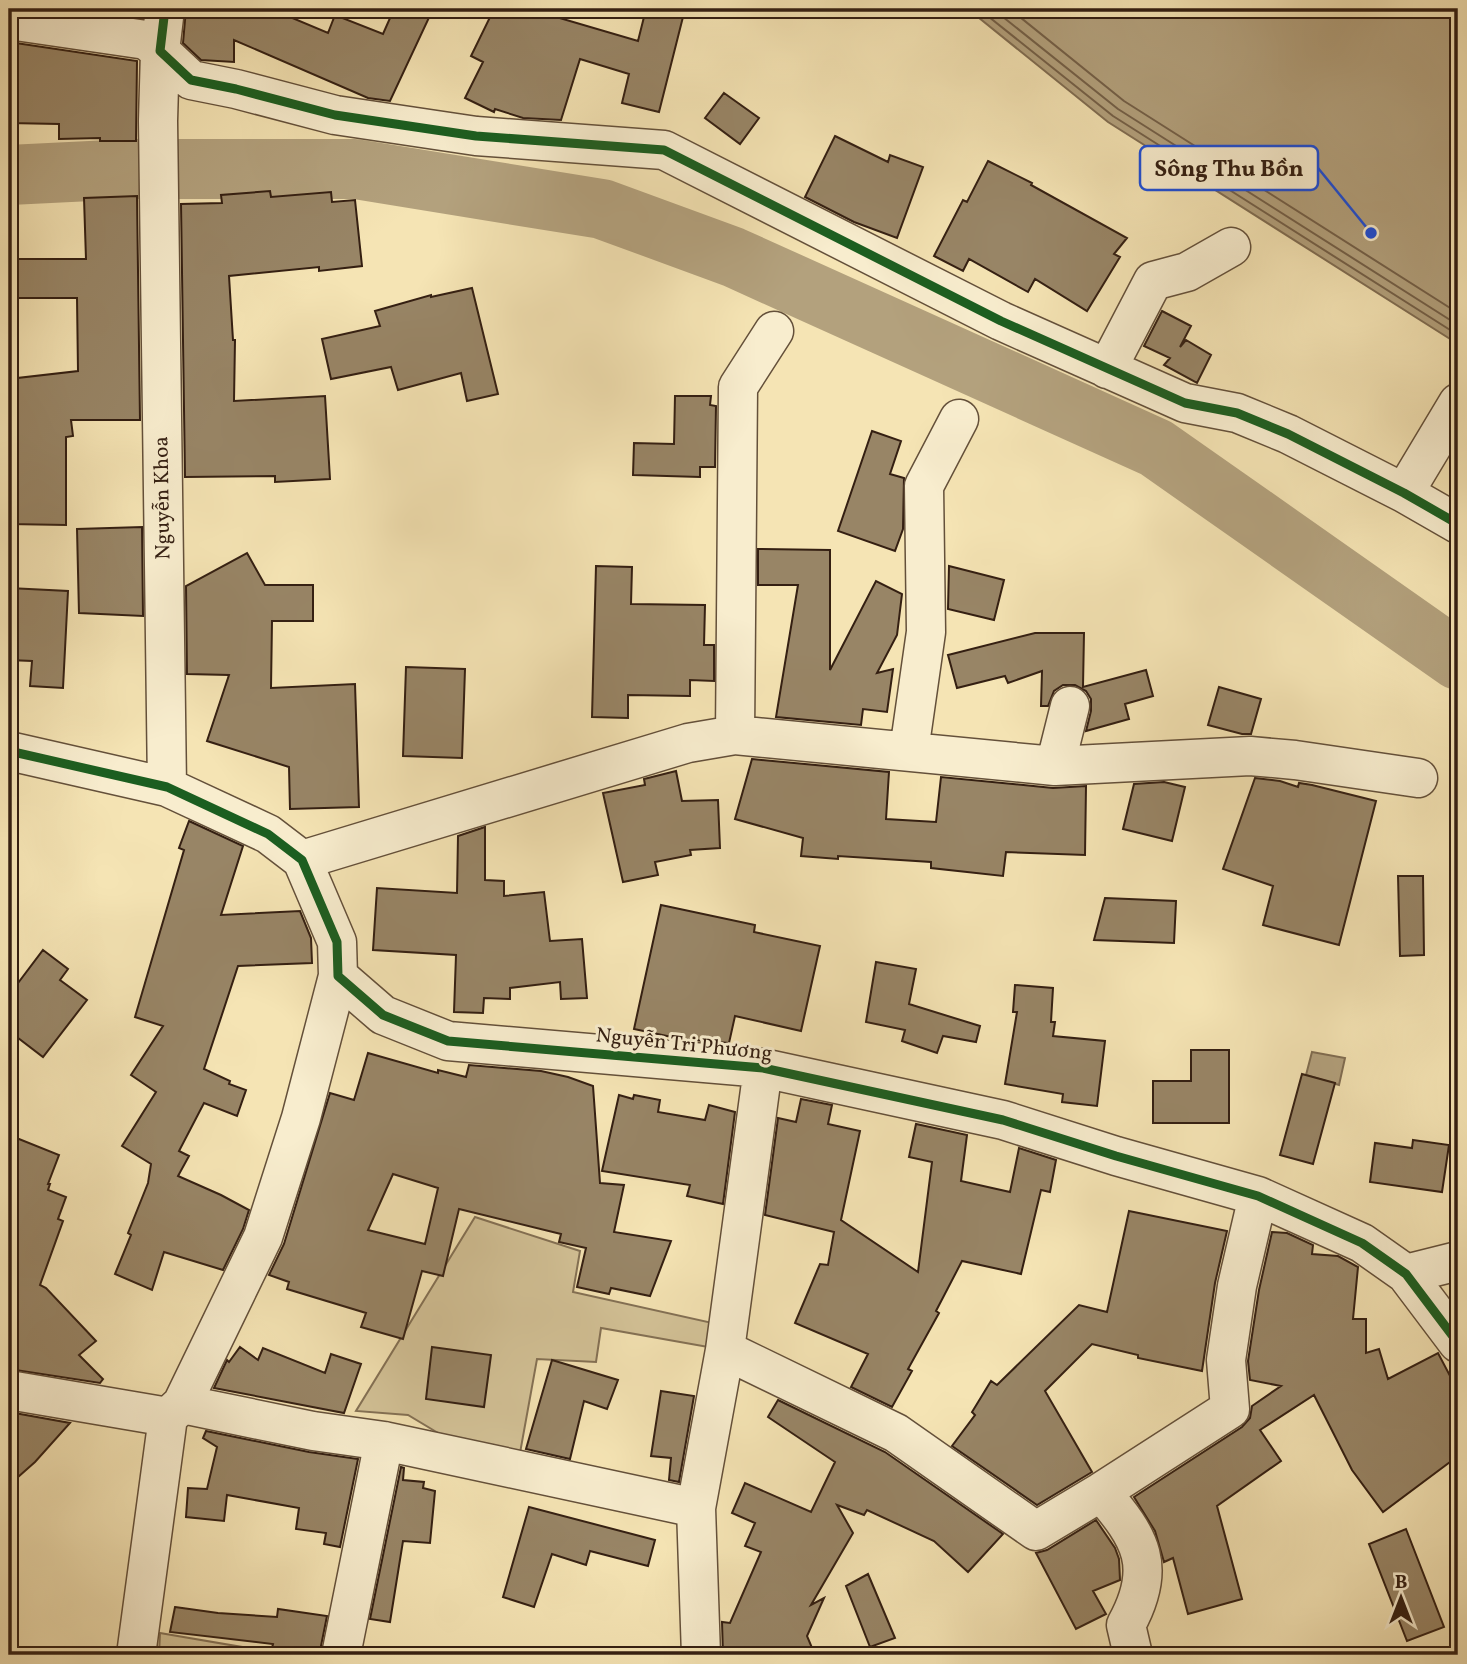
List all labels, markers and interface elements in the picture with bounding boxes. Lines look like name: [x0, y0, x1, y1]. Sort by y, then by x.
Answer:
callout: Sông Thu Bồn: [1140, 146, 1318, 190]
text: Sông Thu Bồn: [1154, 154, 1304, 186]
street label: Nguyễn Khoa: [147, 436, 179, 560]
street label: Nguyễn Tri Phương: [594, 1021, 774, 1069]
north arrow: [1366, 1562, 1436, 1632]
text: B: [1395, 1570, 1407, 1596]

